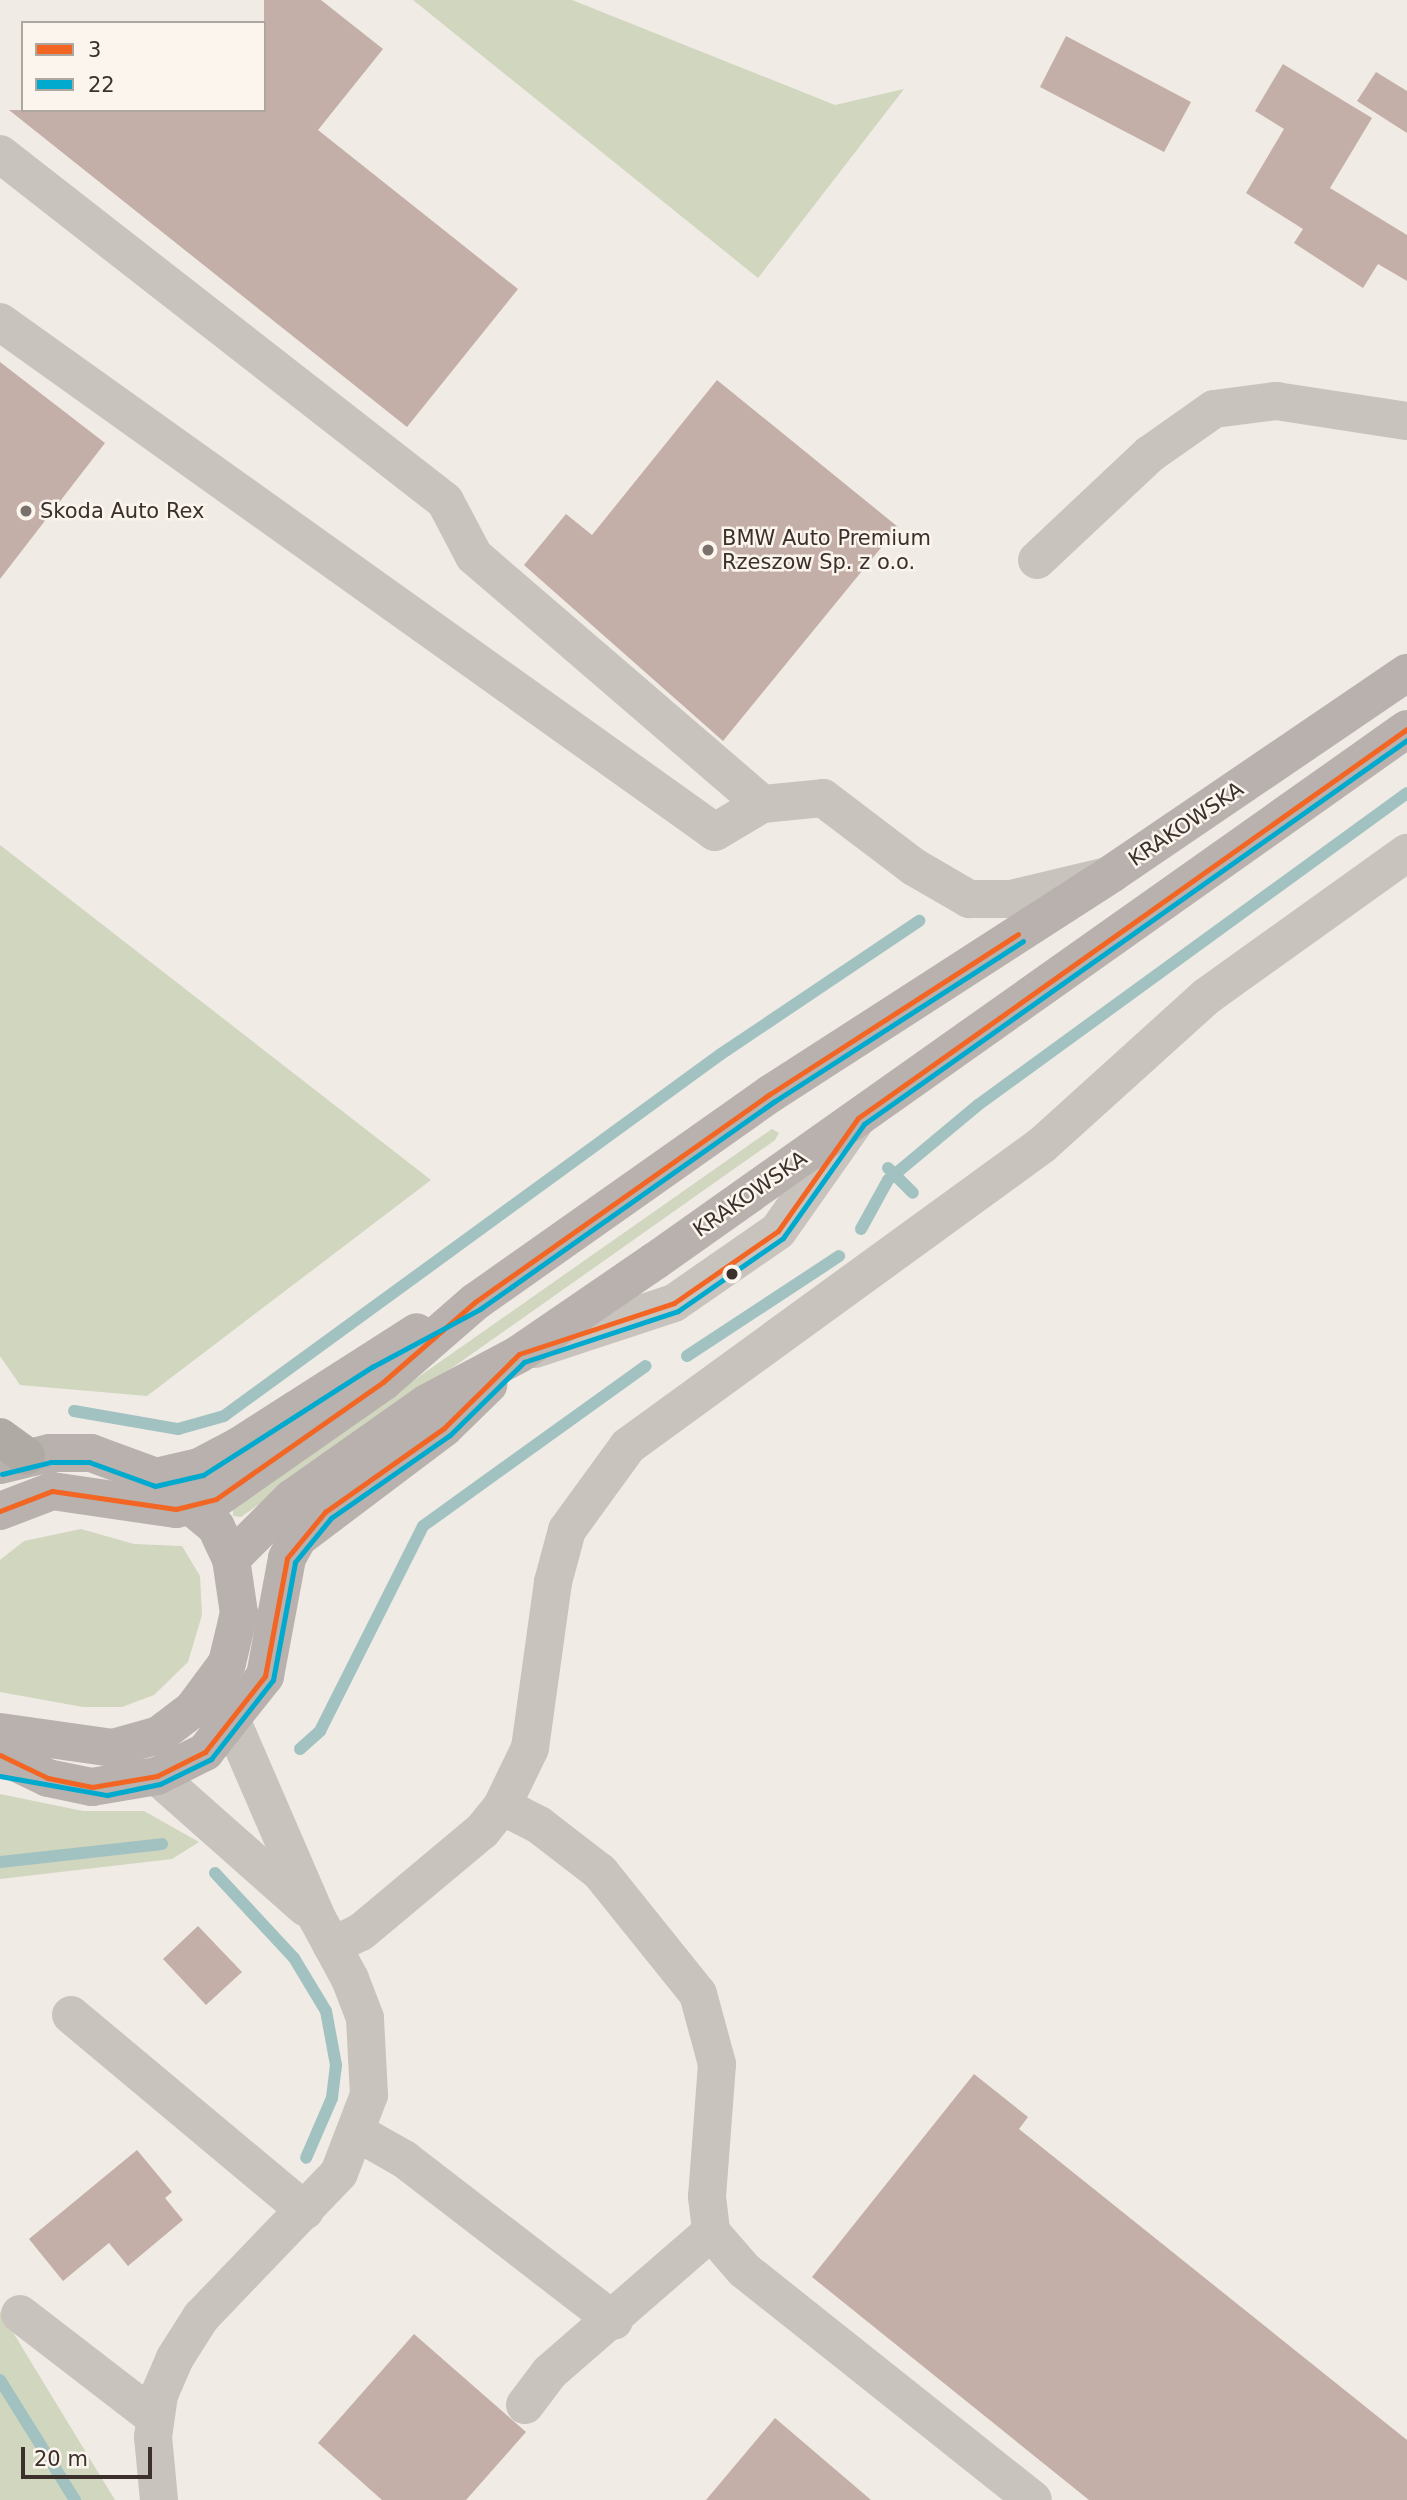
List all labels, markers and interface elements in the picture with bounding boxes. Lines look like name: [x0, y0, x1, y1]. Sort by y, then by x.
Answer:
legend: [21, 21, 266, 112]
text: 3: [88, 38, 101, 62]
text: 22: [88, 73, 115, 97]
place label: Skoda Auto Rex: [40, 498, 205, 524]
marker: Skoda Auto Rex: [18, 503, 34, 519]
place label: BMW Auto Premium Rzeszow Sp. z o.o.: [722, 525, 931, 575]
marker: BMW Auto Premium Rzeszow Sp. z o.o.: [700, 542, 716, 558]
street label: KRAKOWSKA: [1124, 776, 1248, 872]
street label: KRAKOWSKA: [688, 1146, 812, 1242]
unlabelled marker: [725, 1267, 739, 1281]
scale bar: [24, 2434, 156, 2478]
text: 20 m: [34, 2447, 88, 2471]

